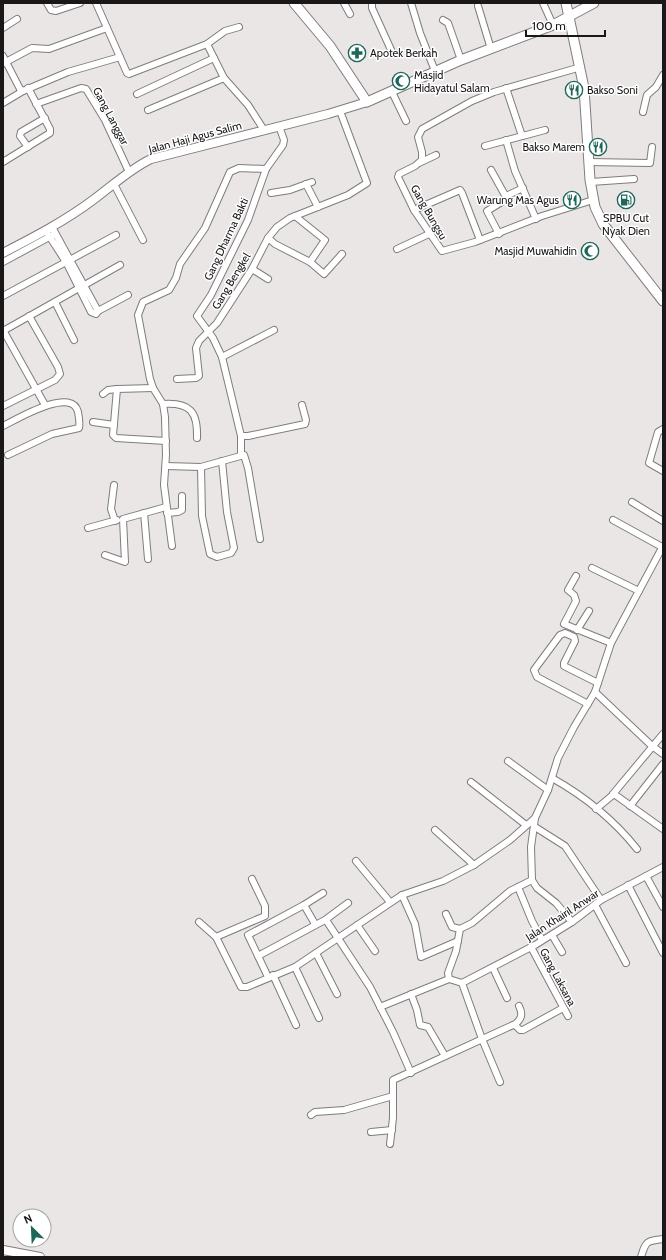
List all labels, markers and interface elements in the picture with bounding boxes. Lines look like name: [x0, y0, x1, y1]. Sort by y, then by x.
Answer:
scale bar: [526, 12, 605, 38]
text: 100 m: [532, 18, 566, 33]
pharmacy icon: Apotek Berkah: [347, 43, 367, 63]
place label: Apotek Berkah: [370, 46, 437, 60]
place label: Masjid Hidayatul Salam: [414, 68, 490, 95]
mosque icon: Masjid Hidayatul Salam: [391, 71, 411, 91]
restaurant icon: Bakso Soni: [564, 80, 584, 100]
place label: Bakso Soni: [587, 83, 638, 97]
street label: Gang Langgar: [90, 85, 132, 148]
street label: Jalan Haji Agus Salim: [146, 118, 243, 156]
restaurant icon: Bakso Marem: [588, 137, 608, 157]
place label: Bakso Marem: [522, 140, 585, 154]
street label: Gang Bungsu: [408, 182, 450, 242]
restaurant icon: Warung Mas Agus: [562, 190, 582, 210]
fuel station icon: SPBU Cut Nyak Dien: [616, 190, 636, 210]
place label: Warung Mas Agus: [477, 193, 559, 207]
street label: Gang Dharma Bakti: [201, 195, 251, 283]
place label: SPBU Cut Nyak Dien: [602, 211, 650, 238]
mosque icon: Masjid Muwahidin: [580, 241, 600, 261]
place label: Masjid Muwahidin: [494, 244, 577, 258]
street label: Gang Bengkel: [209, 250, 254, 312]
street label: Jalan Khairil Anwar: [522, 886, 602, 944]
street label: Gang Laksana: [537, 946, 579, 1009]
north arrow: [12, 1208, 52, 1248]
text: N: [22, 1211, 34, 1227]

